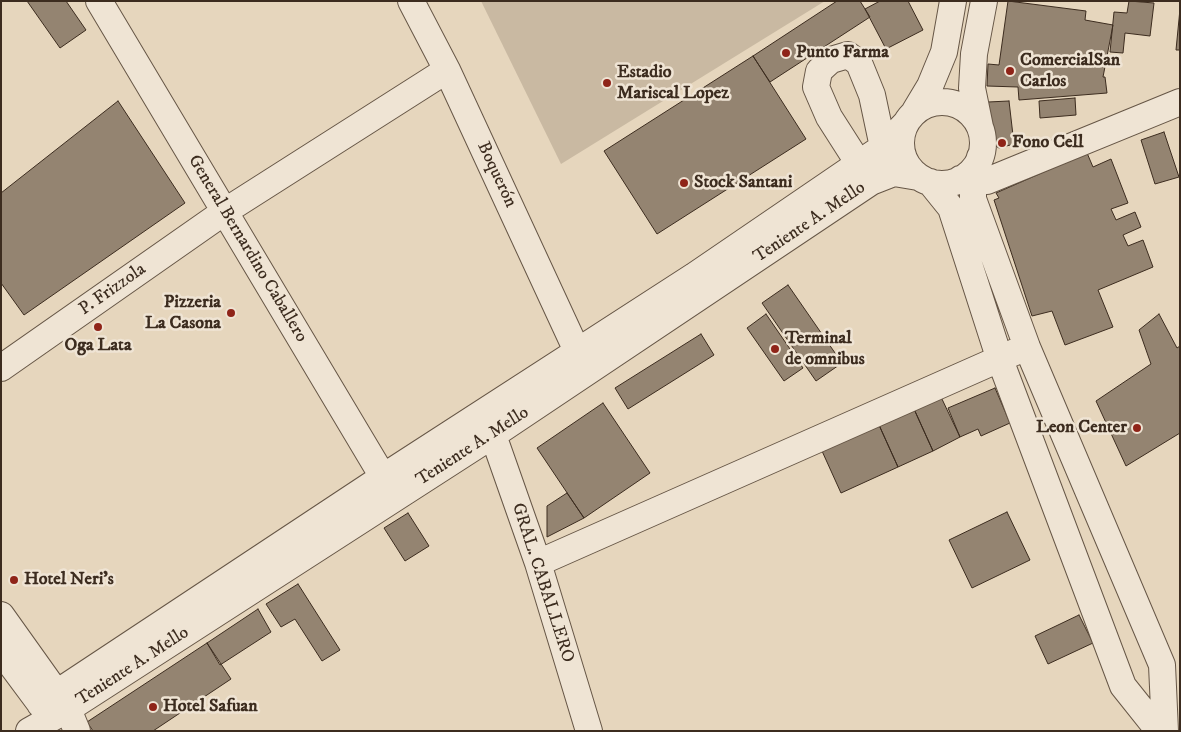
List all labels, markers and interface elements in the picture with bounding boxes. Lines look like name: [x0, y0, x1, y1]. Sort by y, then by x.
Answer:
place label: Punto Farma: [796, 42, 889, 64]
marker: Punto Farma: [780, 47, 792, 59]
place label: ComercialSan Carlos: [1020, 50, 1120, 92]
place label: Estadio Mariscal Lopez: [617, 62, 729, 104]
marker: ComercialSan Carlos: [1004, 65, 1016, 77]
marker: Estadio Mariscal Lopez: [601, 77, 613, 89]
place label: Fono Cell: [1012, 132, 1083, 154]
marker: Fono Cell: [996, 137, 1008, 149]
street label: Boquerón: [471, 139, 521, 211]
street label: General Bernardino Caballero: [182, 151, 312, 347]
place label: Stock Santani: [694, 172, 792, 194]
marker: Stock Santani: [678, 177, 690, 189]
street label: Teniente A. Mello: [750, 178, 870, 268]
street label: P. Frizzola: [75, 259, 151, 321]
place label: Pizzeria La Casona: [145, 292, 221, 334]
marker: Pizzeria La Casona: [225, 307, 237, 319]
marker: Oga Lata: [92, 321, 104, 333]
place label: Terminal de omnibus: [785, 328, 865, 370]
place label: Oga Lata: [64, 335, 132, 357]
marker: Terminal de omnibus: [769, 343, 781, 355]
street label: Teniente A. Mello: [412, 402, 534, 492]
place label: Leon Center: [1036, 417, 1127, 439]
marker: Leon Center: [1131, 422, 1143, 434]
street label: GRAL. CABALLERO: [506, 500, 578, 666]
place label: Hotel Neri's: [24, 569, 114, 591]
marker: Hotel Neri's: [8, 574, 20, 586]
street label: Teniente A. Mello: [72, 622, 194, 712]
place label: Hotel Safuan: [163, 696, 258, 718]
marker: Hotel Safuan: [147, 701, 159, 713]

